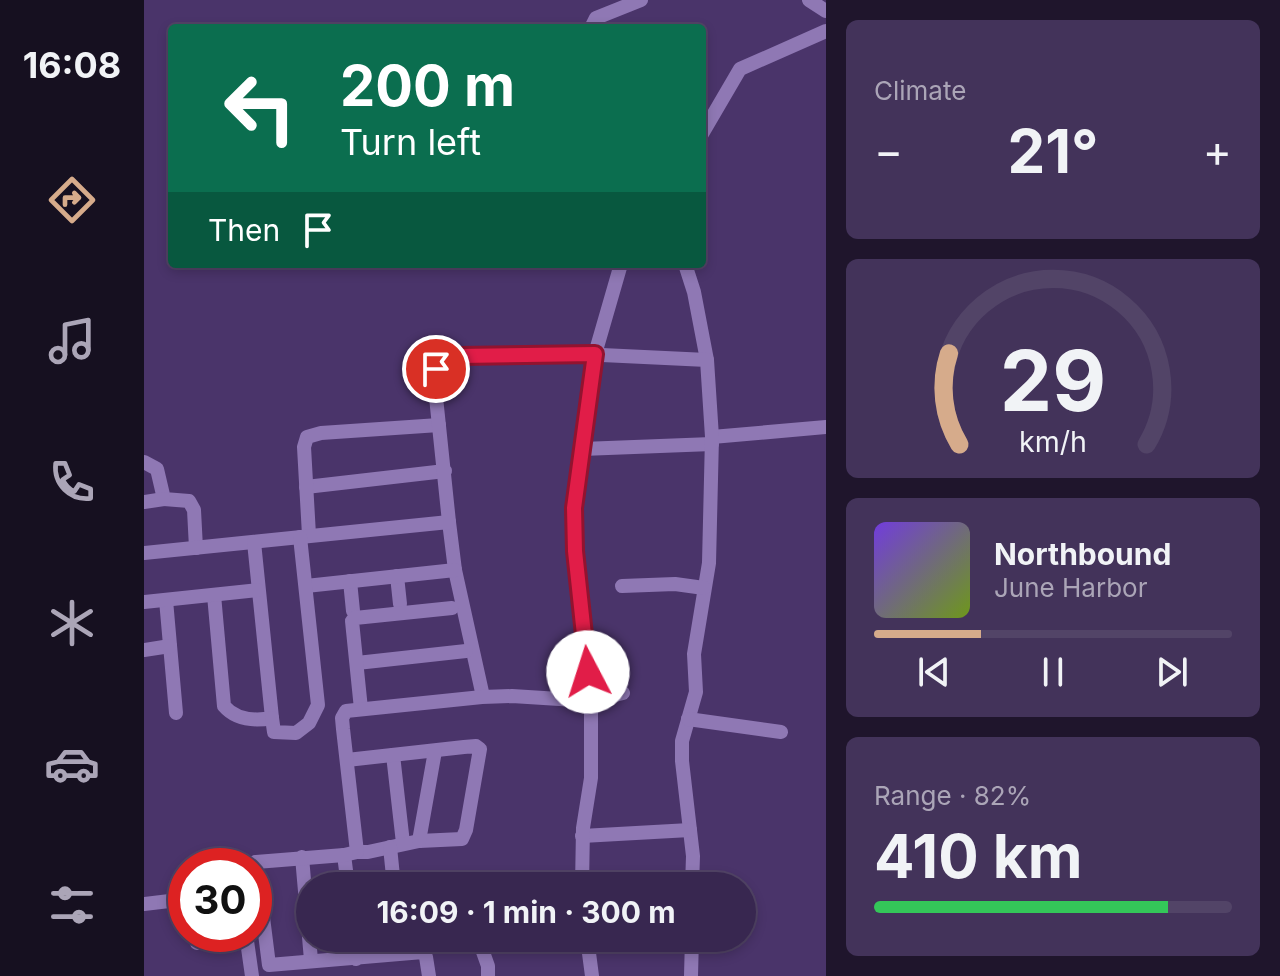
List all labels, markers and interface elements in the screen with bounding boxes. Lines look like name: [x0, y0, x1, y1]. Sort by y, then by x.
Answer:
text: 16:08: [23, 43, 121, 87]
text: 200 m: [340, 52, 515, 120]
icon: left: [208, 56, 312, 160]
text: Climate: [874, 75, 966, 106]
text: 21°: [1007, 115, 1099, 187]
text: Turn left: [340, 120, 481, 164]
text: −: [874, 124, 903, 178]
text: +: [1203, 124, 1232, 178]
icon: directions: [44, 172, 100, 228]
icon: arrive: [296, 208, 340, 252]
text: Then: [208, 212, 280, 248]
icon: music: [44, 313, 100, 369]
text: 29: [1000, 329, 1106, 430]
pin: [402, 335, 470, 403]
icon: arrive: [414, 347, 458, 391]
text: km/h: [1019, 424, 1087, 459]
icon: phone: [44, 454, 100, 510]
text: Northbound: [994, 536, 1171, 572]
text: June Harbor: [994, 572, 1147, 603]
icon: climate: [44, 595, 100, 651]
position arrow: [546, 630, 630, 714]
icon: previous: [912, 650, 956, 694]
icon: pause: [1031, 650, 1075, 694]
icon: next: [1150, 650, 1194, 694]
icon: car: [44, 736, 100, 792]
text: Range · 82%: [874, 780, 1031, 811]
text: 410 km: [874, 820, 1082, 892]
speed limit sign: 30: [168, 848, 272, 952]
icon: filters: [44, 877, 100, 933]
text: 16:09 · 1 min · 300 m: [376, 894, 676, 930]

